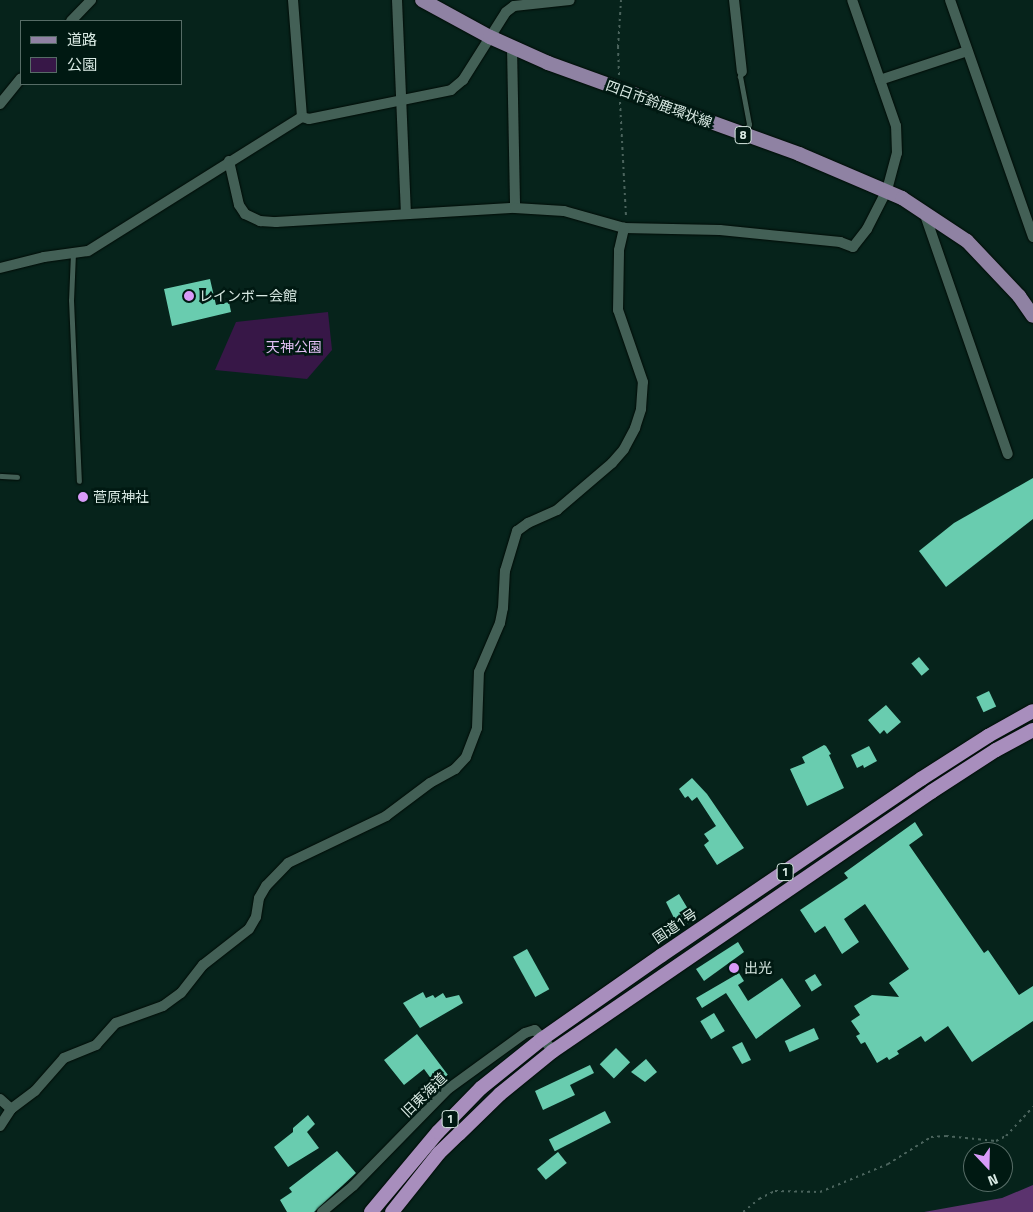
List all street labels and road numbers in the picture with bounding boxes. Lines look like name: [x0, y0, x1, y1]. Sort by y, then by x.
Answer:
street label: 四日市鈴鹿環状線: [604, 77, 714, 131]
road number: 8: [734, 126, 752, 144]
road number: 1: [776, 862, 794, 882]
street label: 国道1号: [650, 905, 700, 947]
street label: 旧東海道: [398, 1070, 450, 1120]
road number: 1: [441, 1110, 459, 1128]

